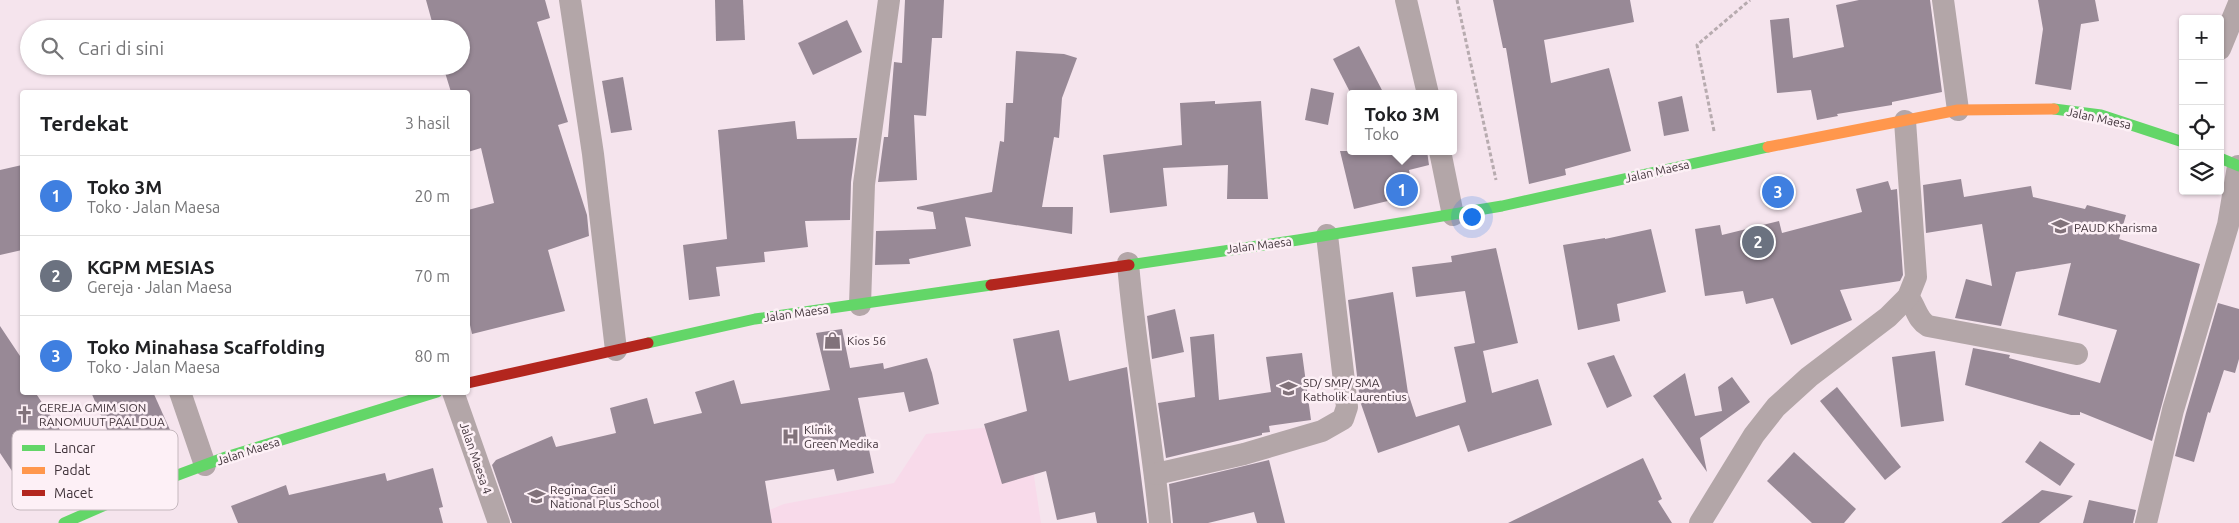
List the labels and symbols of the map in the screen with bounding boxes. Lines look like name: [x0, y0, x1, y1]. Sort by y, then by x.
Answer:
street label: Jalan Maesa: [2066, 105, 2132, 131]
street label: Jalan Maesa: [1624, 157, 1690, 185]
pin: 1: [1386, 171, 1418, 209]
pin: 3: [1762, 173, 1794, 211]
your location: [1459, 204, 1485, 230]
school or university icon: PAUD Kharisma: [2050, 217, 2070, 237]
place label: PAUD Kharisma: [2074, 221, 2157, 234]
pin: 2: [1742, 223, 1774, 261]
street label: Jalan Maesa: [1226, 235, 1292, 255]
street label: Jalan Maesa: [763, 302, 829, 324]
shop icon: Kios 56: [823, 330, 843, 350]
place label: Kios 56: [847, 334, 886, 347]
place label: SD/ SMP/ SMA Katholik Laurentius: [1303, 376, 1407, 403]
school or university icon: SD/ SMP/ SMA Katholik Laurentius: [1279, 379, 1299, 399]
place label: GEREJA GMIM SION RANOMUUT PAAL DUA: [39, 401, 165, 428]
church icon: GEREJA GMIM SION RANOMUUT PAAL DUA: [15, 404, 35, 424]
street label: Jalan Maesa 4: [458, 420, 494, 496]
place label: Klinik Green Medika: [804, 423, 879, 450]
hospital icon: Klinik Green Medika: [780, 426, 800, 446]
legend: [12, 430, 178, 510]
street label: Jalan Maesa: [215, 435, 281, 467]
text: Lancar: [54, 440, 96, 456]
text: Padat: [54, 462, 91, 478]
place label: Regina Caeli National Plus School: [550, 483, 659, 510]
text: Macet: [54, 485, 94, 501]
school or university icon: Regina Caeli National Plus School: [526, 486, 546, 506]

